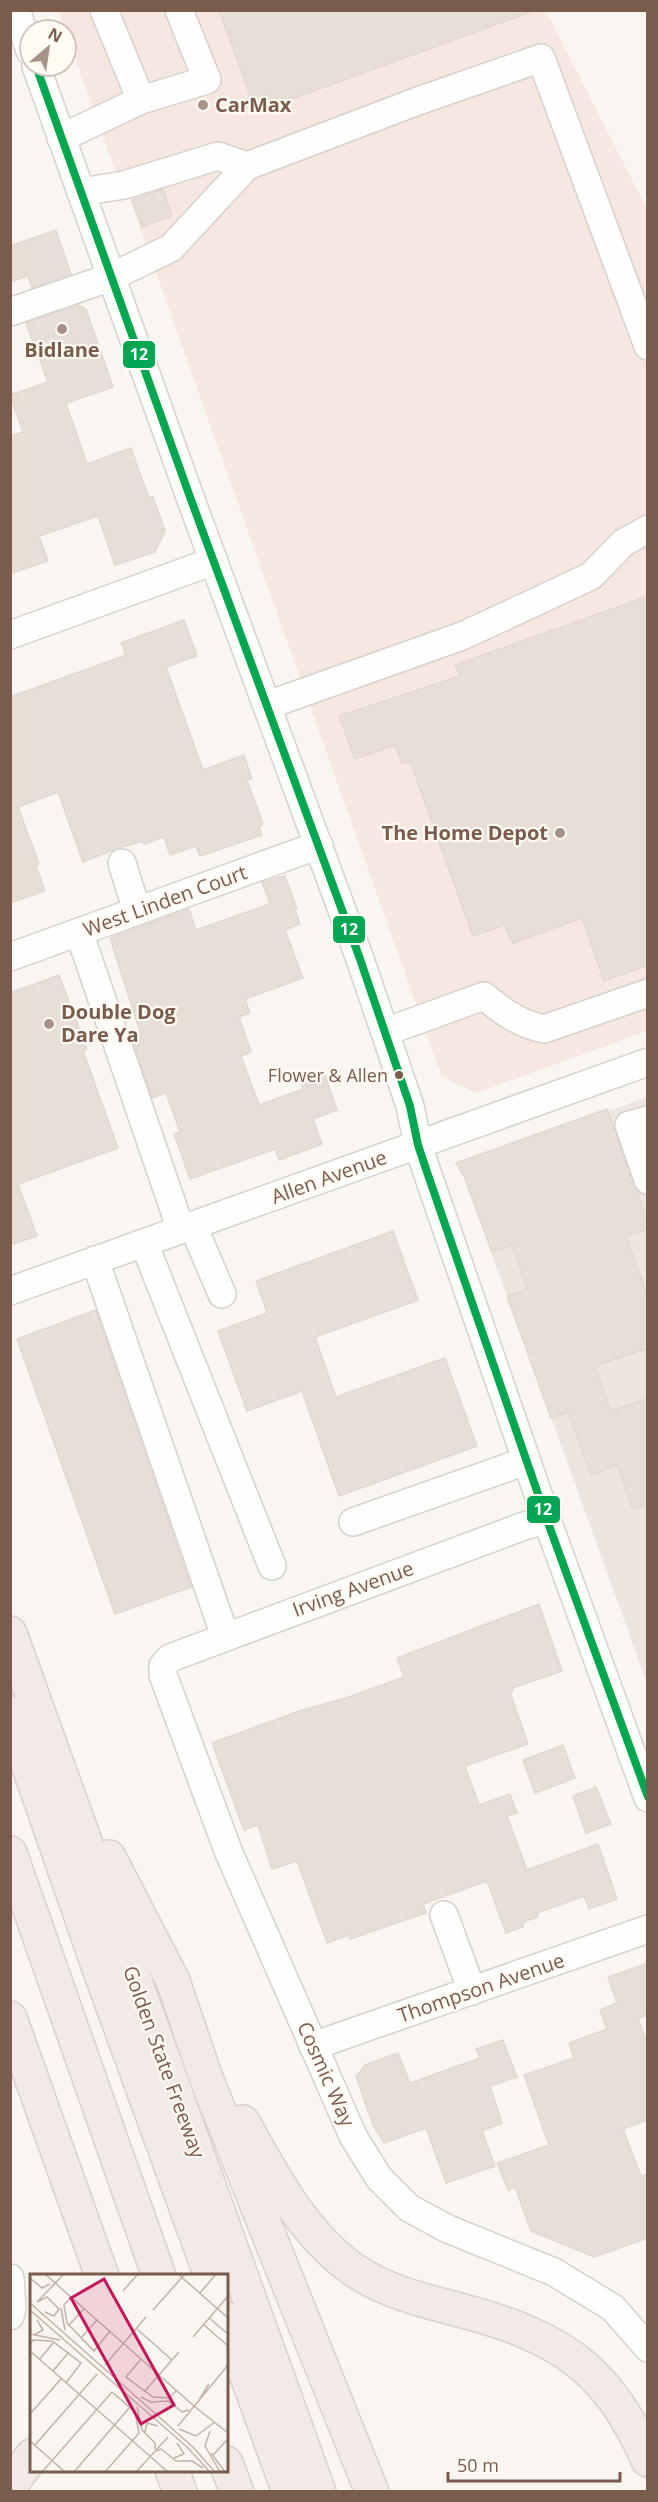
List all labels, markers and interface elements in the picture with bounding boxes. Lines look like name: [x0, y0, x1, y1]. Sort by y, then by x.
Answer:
north arrow: [18, 18, 78, 78]
text: N: [44, 22, 66, 48]
place label: CarMax: [215, 91, 292, 118]
marker: CarMax: [196, 98, 210, 112]
marker: Bidlane: [55, 322, 69, 336]
place label: Bidlane: [24, 336, 100, 363]
line badge: 12: [122, 340, 156, 369]
text: 12: [130, 343, 148, 365]
place label: The Home Depot: [382, 819, 548, 846]
marker: The Home Depot: [553, 826, 567, 840]
street label: West Linden Court: [79, 858, 250, 943]
line badge: 12: [332, 915, 366, 944]
text: 12: [340, 918, 358, 940]
place label: Double Dog Dare Ya: [61, 998, 176, 1048]
marker: Double Dog Dare Ya: [42, 1017, 56, 1031]
place label: Flower & Allen: [268, 1063, 388, 1087]
marker: Flower & Allen: [393, 1069, 405, 1081]
street label: Allen Avenue: [267, 1143, 390, 1210]
line badge: 12: [526, 1495, 561, 1524]
text: 12: [534, 1498, 552, 1520]
street label: Irving Avenue: [289, 1554, 417, 1623]
street label: Thompson Avenue: [394, 1946, 568, 2029]
street label: Golden State Freeway: [117, 1962, 212, 2163]
street label: Cosmic Way: [291, 2017, 362, 2131]
inset map: [30, 2274, 228, 2472]
scale bar: [448, 2445, 620, 2483]
text: 50 m: [457, 2453, 499, 2477]

